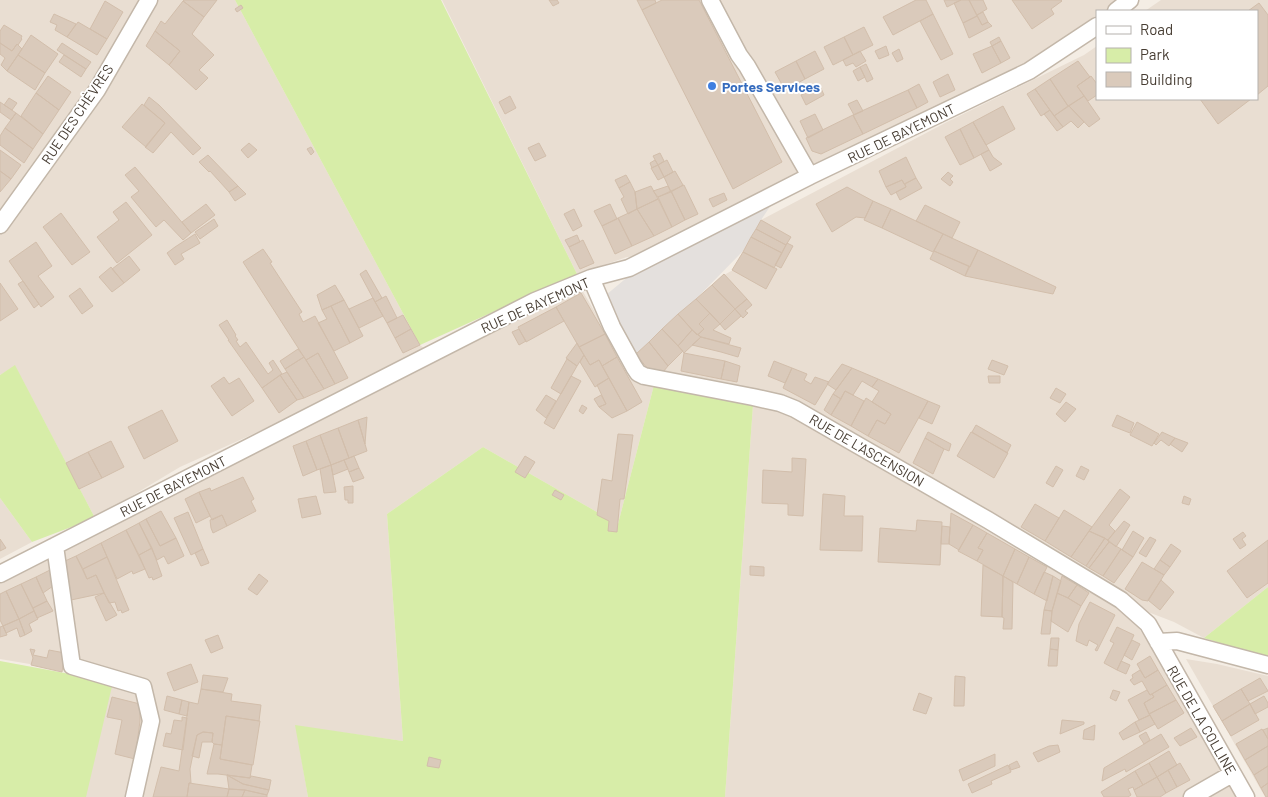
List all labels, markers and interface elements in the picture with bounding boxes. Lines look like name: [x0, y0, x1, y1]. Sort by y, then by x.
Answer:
legend: [1096, 10, 1258, 100]
text: Road: [1140, 20, 1173, 38]
text: Park: [1140, 45, 1170, 63]
street label: RUE DES CHÈVRES: [37, 61, 117, 167]
text: Building: [1140, 70, 1193, 88]
place label: Portes Services: [722, 78, 820, 95]
marker: Portes Services: [706, 80, 718, 92]
street label: RUE DE BAYEMONT: [845, 100, 957, 166]
street label: RUE DE BAYEMONT: [478, 273, 592, 337]
street label: RUE DE L'ASCENSION: [807, 410, 927, 490]
street label: RUE DE BAYEMONT: [117, 452, 229, 520]
street label: RUE DE LA COLLINE: [1164, 662, 1240, 778]

